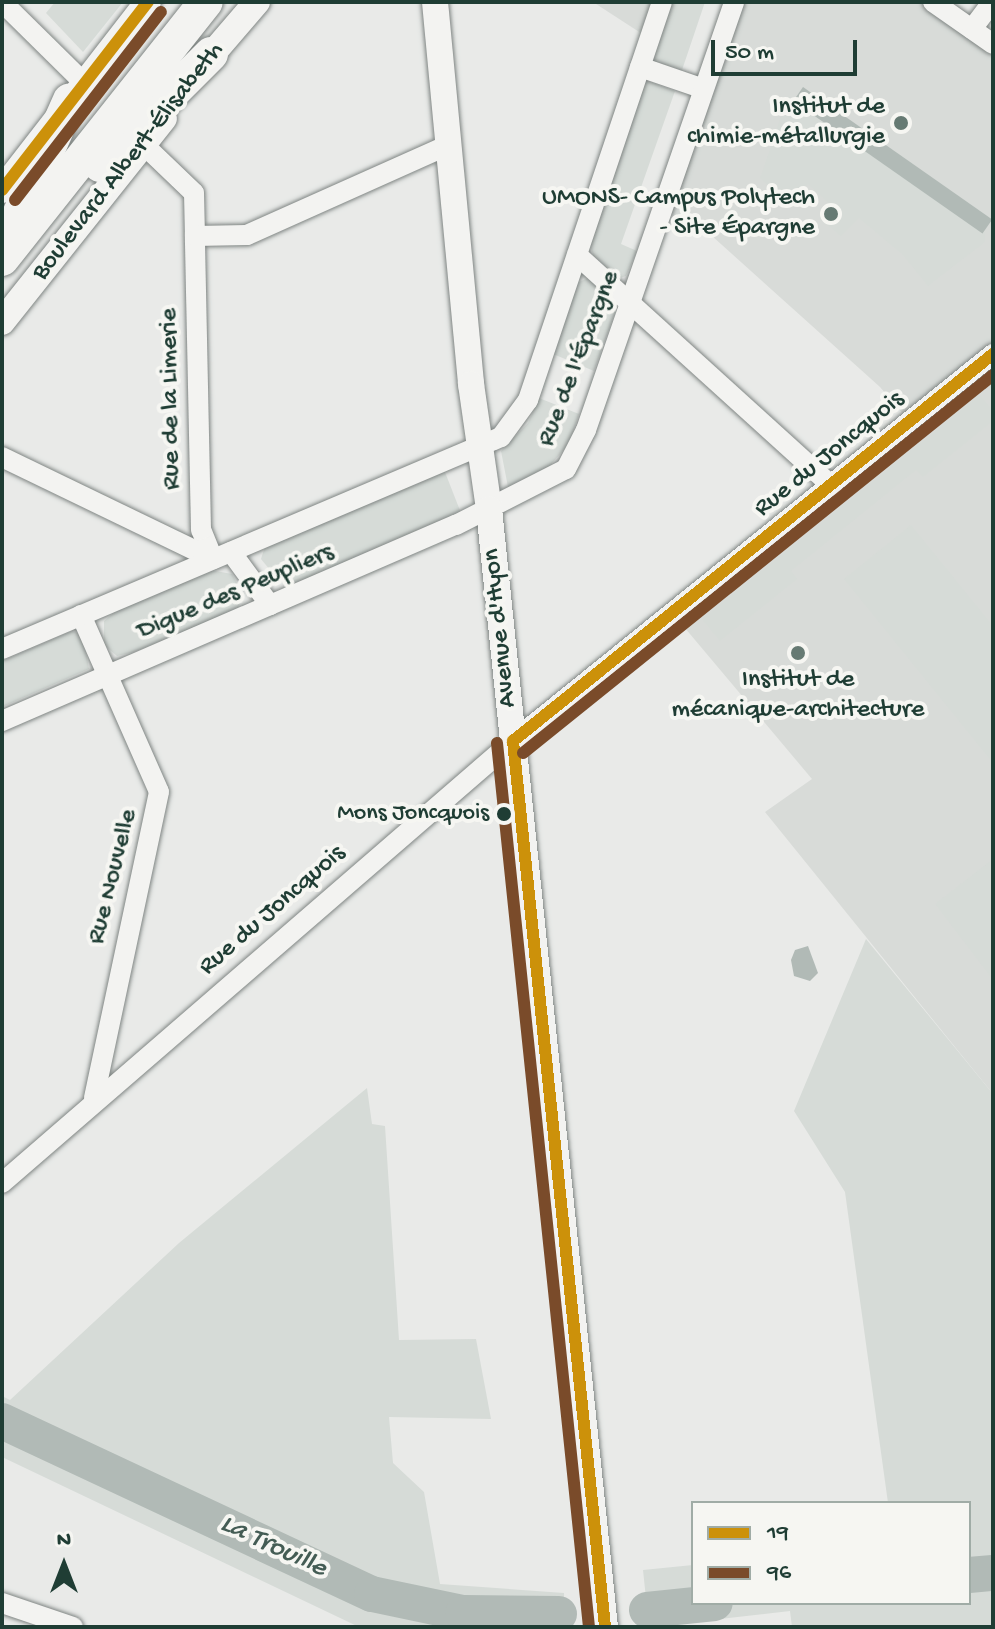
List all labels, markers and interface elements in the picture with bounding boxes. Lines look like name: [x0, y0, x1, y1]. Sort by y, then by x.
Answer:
scale bar: [715, 24, 861, 74]
street label: Boulevard Albert-Élisabeth: [26, 37, 232, 287]
text: 50 m: [725, 39, 774, 68]
place label: Institut de chimie-métallurgie: [687, 92, 885, 154]
marker: Institut de chimie-métallurgie: [892, 114, 910, 132]
place label: UMONS- Campus Polytech - Site Épargne: [542, 183, 815, 244]
marker: UMONS- Campus Polytech - Site Épargne: [822, 205, 840, 223]
street label: Rue de l'Épargne: [532, 267, 628, 451]
street label: Rue de la Limerie: [155, 308, 189, 490]
street label: Rue du Joncquois: [749, 385, 911, 525]
street label: Digue des Peupliers: [133, 538, 339, 648]
street label: Avenue d'Hyon: [477, 547, 525, 709]
marker: Institut de mécanique-architecture: [789, 644, 807, 662]
place label: Institut de mécanique-architecture: [672, 665, 924, 726]
place label: Mons Joncquois: [337, 800, 489, 828]
street label: Rue Nouvelle: [82, 806, 146, 948]
marker: Mons Joncquois: [496, 806, 512, 822]
street label: Rue du Joncquois: [193, 839, 353, 983]
legend: [691, 1501, 971, 1605]
water label: La Trouille: [214, 1508, 332, 1586]
text: 19: [767, 1519, 789, 1548]
north arrow: [24, 1525, 104, 1605]
text: N: [57, 1528, 71, 1554]
text: 96: [767, 1559, 791, 1588]

